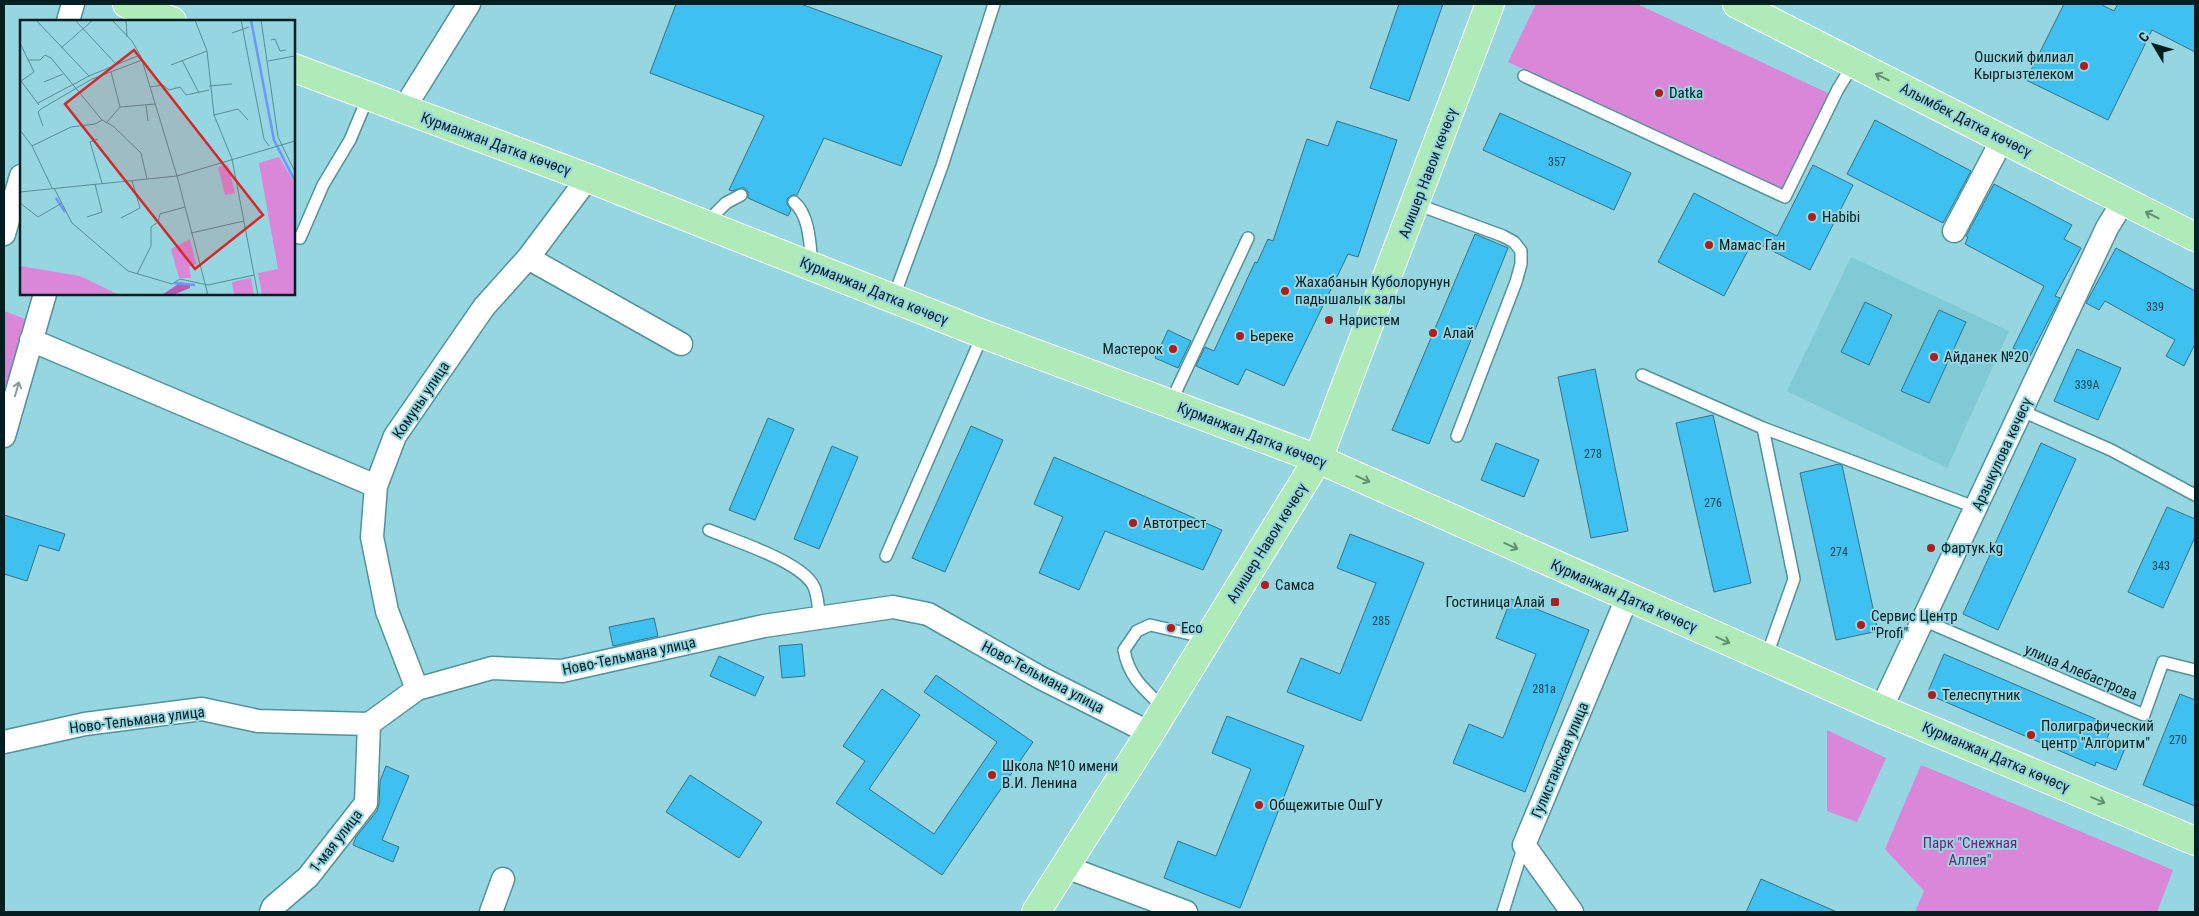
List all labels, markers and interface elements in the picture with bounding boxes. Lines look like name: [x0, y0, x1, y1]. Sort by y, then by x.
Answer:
inset map: [20, 20, 295, 295]
north arrow: [2129, 20, 2179, 70]
text: С: [2135, 29, 2153, 45]
place label: Ошский филиал Кыргызтелеком: [1974, 48, 2074, 83]
marker: Ошский филиал Кыргызтелеком: [2078, 60, 2090, 72]
one-way arrow: [1875, 72, 1890, 81]
street label: Алымбек Датка көчөсү: [1897, 79, 2035, 161]
place label: Datka: [1669, 84, 1703, 102]
marker: Datka: [1653, 87, 1665, 99]
street label: Алишер Навои көчөсү: [1395, 105, 1461, 241]
street label: Курманжан Датка көчөсү: [418, 108, 574, 180]
house number: 357: [1548, 155, 1566, 169]
place label: Habibi: [1822, 208, 1860, 226]
one-way arrow: [2145, 210, 2160, 219]
marker: Habibi: [1806, 211, 1818, 223]
place label: Мамас Ган: [1719, 236, 1785, 254]
marker: Мамас Ган: [1703, 239, 1715, 251]
street label: Курманжан Датка көчөсү: [797, 253, 951, 329]
place label: Жахабанын Куболорунун падышалык залы: [1295, 273, 1451, 308]
marker: Жахабанын Куболорунун падышалык залы: [1279, 285, 1291, 297]
house number: 339: [2146, 300, 2164, 314]
place label: Наристем: [1339, 311, 1400, 329]
marker: Наристем: [1323, 314, 1335, 326]
place label: Алай: [1443, 324, 1474, 342]
place label: Ьереке: [1250, 327, 1294, 345]
marker: Алай: [1427, 327, 1439, 339]
marker: Ьереке: [1234, 330, 1246, 342]
place label: Мастерок: [1103, 340, 1163, 358]
marker: Мастерок: [1167, 343, 1179, 355]
place label: Айданек №20: [1944, 348, 2029, 366]
marker: Айданек №20: [1928, 351, 1940, 363]
street label: Комуны улица: [389, 358, 453, 442]
house number: 339А: [2075, 378, 2099, 392]
one-way arrow: [13, 381, 22, 397]
street label: Арзыкулова көчөсү: [1968, 394, 2036, 513]
street label: Курманжан Датка көчөсү: [1175, 398, 1330, 472]
house number: 278: [1584, 447, 1602, 461]
one-way arrow: [1355, 474, 1370, 484]
street label: Алишер Навои көчөсү: [1223, 479, 1311, 606]
house number: 276: [1704, 496, 1722, 510]
place label: Автотрест: [1143, 514, 1207, 532]
marker: Автотрест: [1127, 517, 1139, 529]
place label: Фартук.kg: [1941, 539, 2003, 557]
one-way arrow: [1503, 541, 1518, 551]
marker: Фартук.kg: [1925, 542, 1937, 554]
house number: 274: [1830, 545, 1848, 559]
street label: Курманжан Датка көчөсү: [1548, 556, 1700, 637]
house number: 343: [2152, 559, 2170, 573]
place label: Самса: [1275, 576, 1315, 594]
marker: Самса: [1259, 579, 1271, 591]
place label: Гостиница Алай: [1446, 593, 1545, 611]
marker: Гостиница Алай: [1549, 596, 1561, 608]
place label: Сервис Центр "Profi": [1871, 607, 1958, 642]
house number: 285: [1372, 614, 1390, 628]
place label: Есо: [1181, 619, 1203, 637]
marker: Сервис Центр "Profi": [1855, 619, 1867, 631]
marker: Есо: [1165, 622, 1177, 634]
street label: Ново-Тельмана улица: [561, 633, 697, 679]
one-way arrow: [1715, 635, 1730, 645]
street label: Ново-Тельмана улица: [979, 637, 1107, 717]
street label: улица Алебастрова: [2022, 640, 2140, 704]
house number: 281а: [1532, 682, 1556, 696]
place label: Телеспутник: [1942, 686, 2020, 704]
marker: Телеспутник: [1926, 689, 1938, 701]
street label: Гулистанская улица: [1528, 699, 1592, 821]
street label: Ново-Тельмана улица: [68, 703, 206, 737]
place label: Полиграфический центр "Алгоритм": [2041, 717, 2154, 752]
street label: Курманжан Датка көчөсү: [1920, 718, 2073, 796]
marker: Полиграфический центр "Алгоритм": [2025, 729, 2037, 741]
house number: 270: [2169, 733, 2187, 747]
place label: Школа №10 имени В.И. Ленина: [1002, 757, 1118, 792]
marker: Школа №10 имени В.И. Ленина: [986, 769, 998, 781]
one-way arrow: [2090, 795, 2105, 805]
place label: Общежитые ОшГУ: [1269, 796, 1383, 814]
marker: Общежитые ОшГУ: [1253, 799, 1265, 811]
street label: 1-мая улица: [306, 806, 366, 876]
park label: Парк "Снежная Аллея": [1923, 834, 2017, 869]

